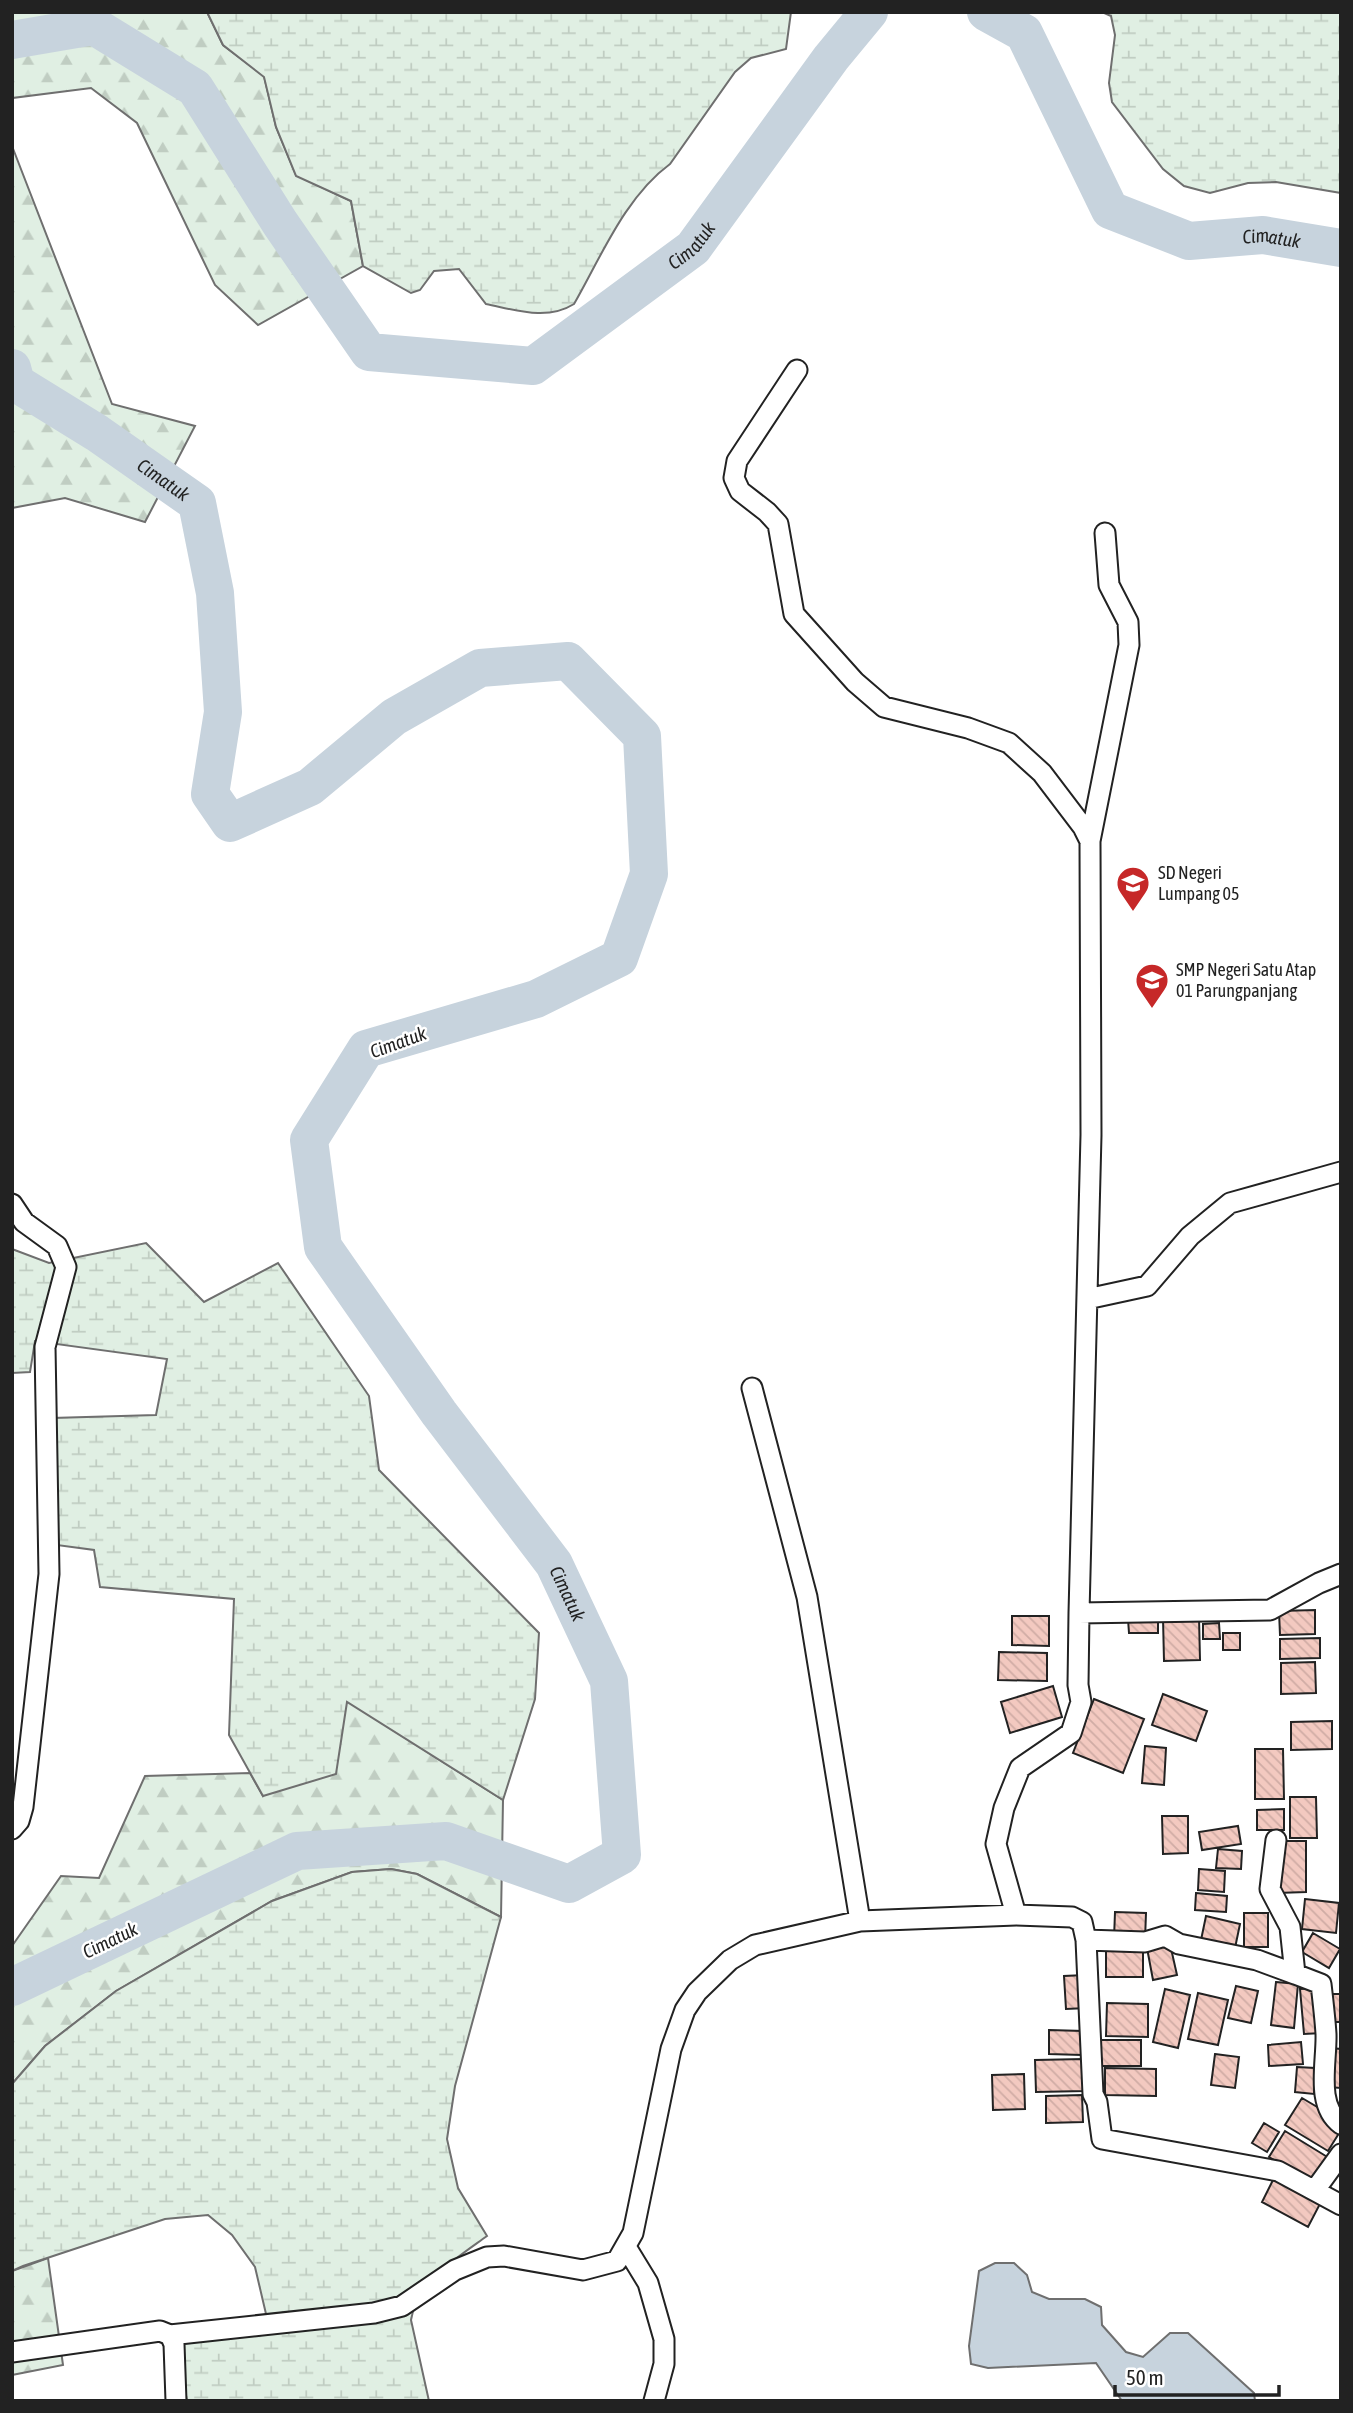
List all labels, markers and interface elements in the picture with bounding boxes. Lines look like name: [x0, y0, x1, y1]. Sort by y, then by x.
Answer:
water label: Cimatuk: [663, 217, 720, 274]
water label: Cimatuk: [1242, 224, 1303, 252]
water label: Cimatuk: [133, 454, 194, 506]
place label: SD Negeri Lumpang 05: [1158, 862, 1239, 904]
school or university icon: SD Negeri Lumpang 05: [1114, 864, 1152, 913]
place label: SMP Negeri Satu Atap 01 Parungpanjang: [1176, 959, 1316, 1001]
school or university icon: SMP Negeri Satu Atap 01 Parungpanjang: [1133, 961, 1171, 1010]
water label: Cimatuk: [367, 1021, 430, 1062]
water label: Cimatuk: [545, 1562, 590, 1625]
water label: Cimatuk: [79, 1917, 142, 1963]
scale bar: [1115, 2354, 1280, 2398]
text: 50 m: [1126, 2365, 1164, 2389]

